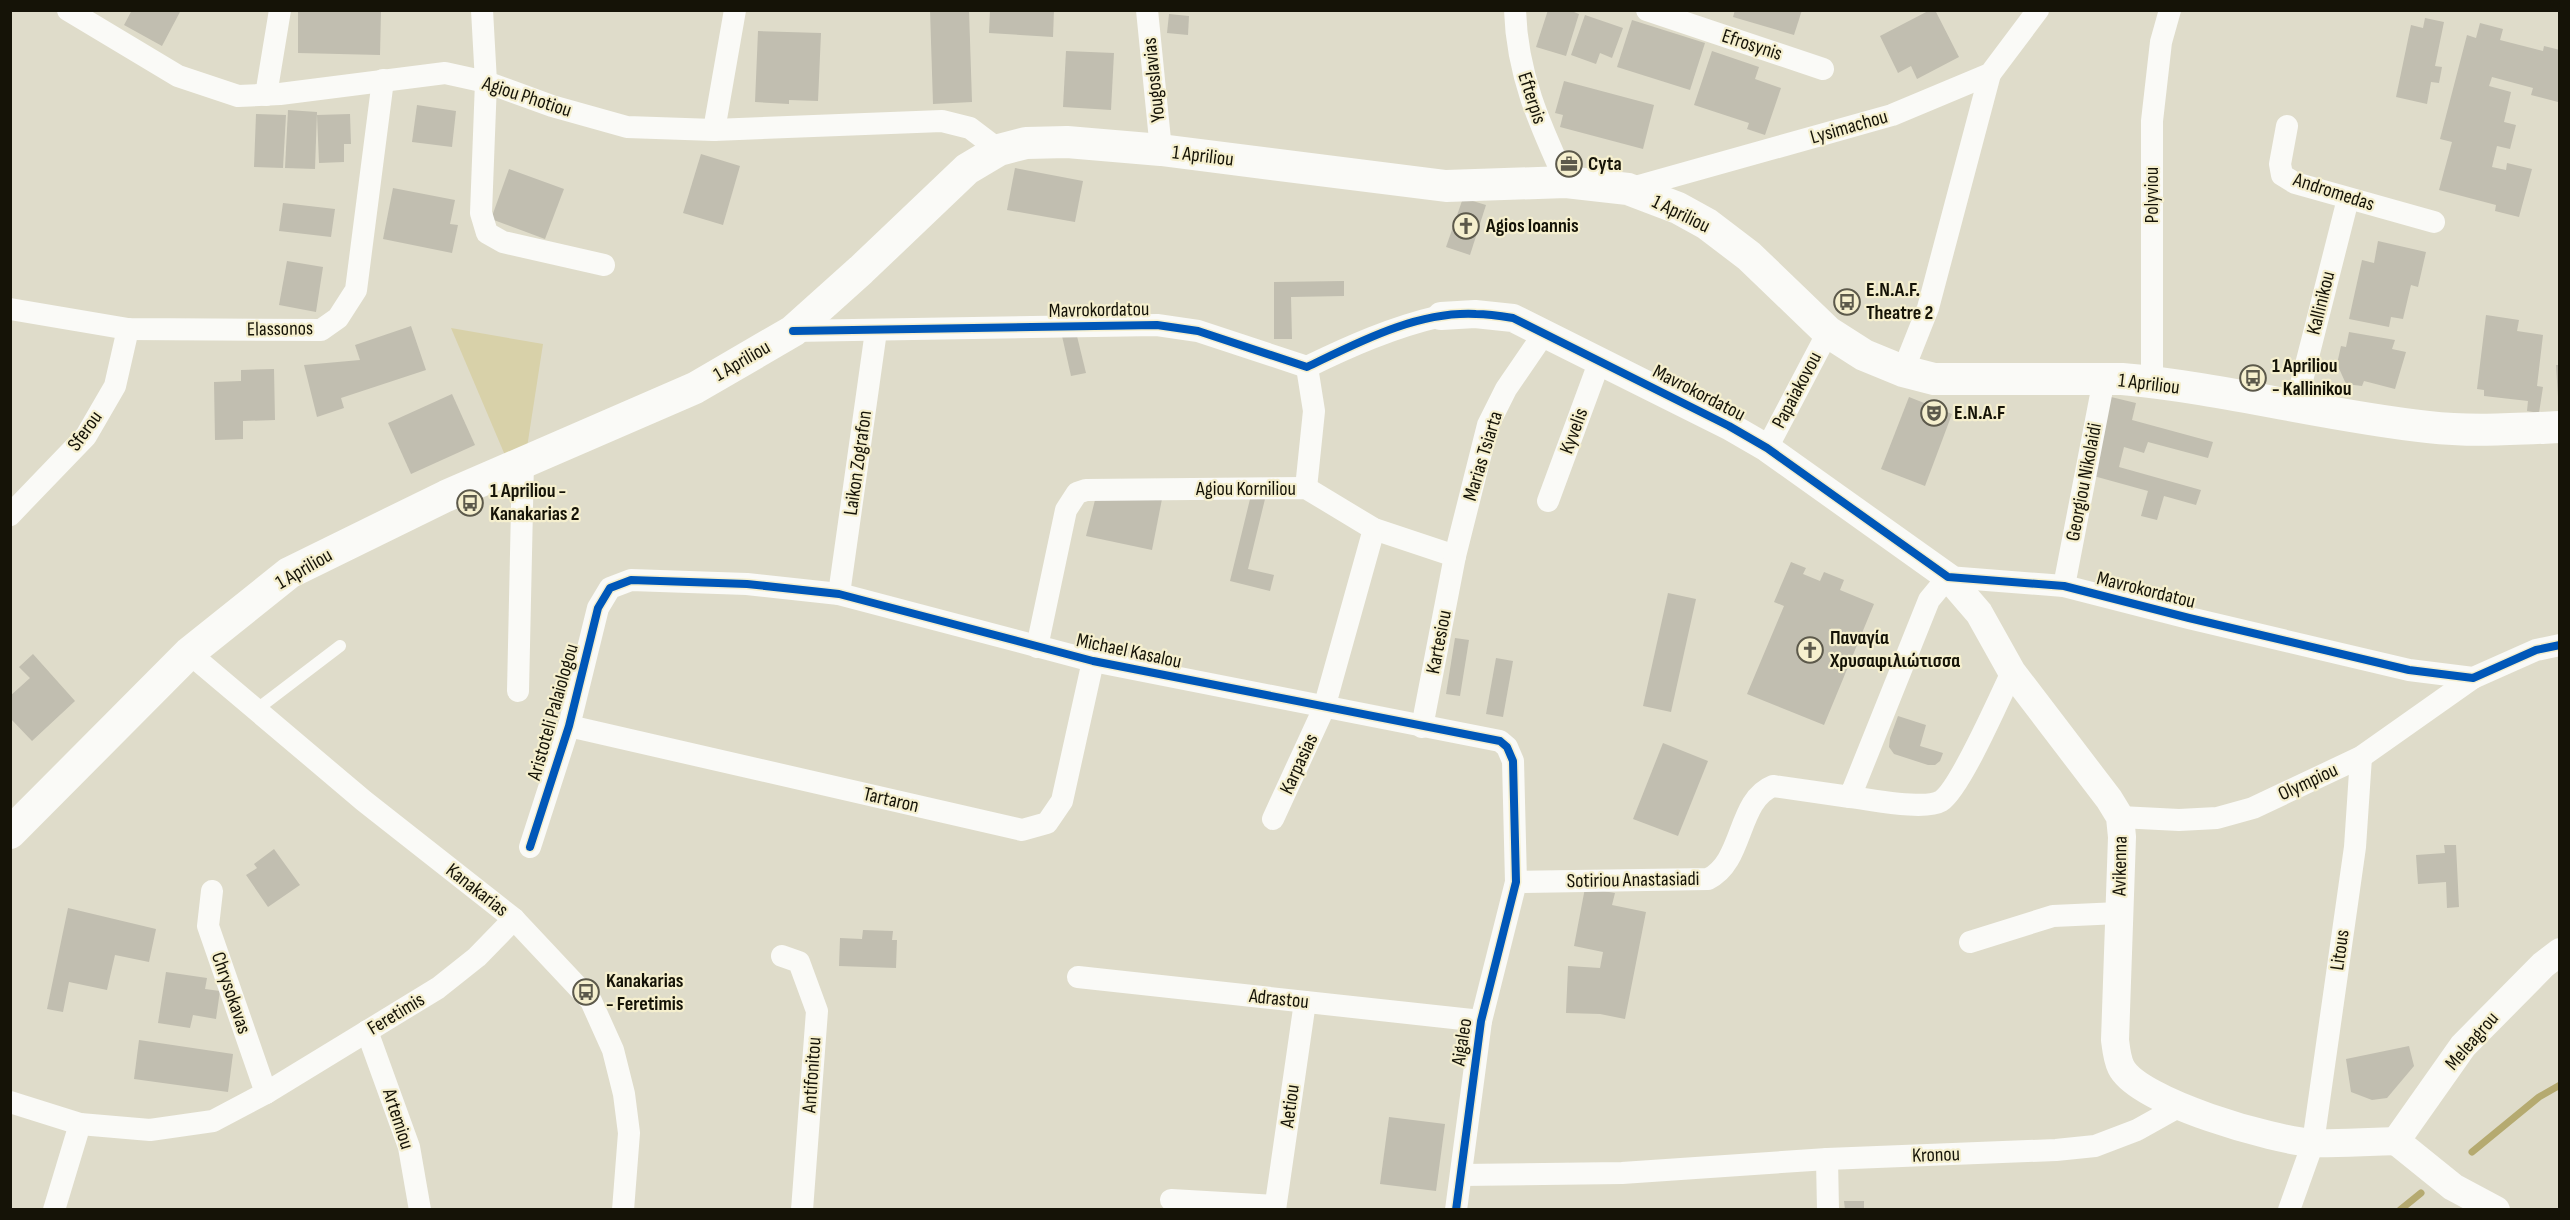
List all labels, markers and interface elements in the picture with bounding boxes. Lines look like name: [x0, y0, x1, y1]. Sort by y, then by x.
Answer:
street label: Efrosynis: [1719, 24, 1785, 66]
street label: Yougoslavias: [1138, 36, 1170, 124]
street label: Efterpis: [1512, 69, 1552, 127]
street label: Agiou Photiou: [479, 71, 575, 123]
street label: Lysimachou: [1808, 105, 1890, 149]
street label: 1 Apriliou: [1171, 140, 1235, 172]
office icon: Cyta: [1554, 149, 1584, 179]
place label: Cyta: [1588, 152, 1622, 176]
street label: Polyviou: [2140, 167, 2164, 223]
street label: Andromedas: [2290, 167, 2377, 216]
street label: 1 Apriliou: [1648, 190, 1714, 238]
church icon: Agios Ioannis: [1451, 211, 1481, 241]
place label: Agios Ioannis: [1485, 214, 1579, 238]
street label: Kallinikou: [2302, 269, 2340, 337]
place label: E.N.A.F. Theatre 2: [1866, 278, 1933, 325]
bus stop icon: E.N.A.F. Theatre 2: [1832, 287, 1862, 317]
street label: Mavrokordatou: [1049, 297, 1149, 323]
street label: Elassonos: [247, 316, 313, 342]
street label: 1 Apriliou: [709, 335, 775, 387]
street label: Papaiakovou: [1767, 348, 1827, 432]
place label: 1 Apriliou - Kallinikou: [2272, 354, 2352, 401]
street label: Mavrokordatou: [1649, 359, 1749, 427]
bus stop icon: 1 Apriliou - Kallinikou: [2238, 363, 2268, 393]
street label: 1 Apriliou: [2117, 368, 2181, 400]
theatre icon: E.N.A.F: [1919, 398, 1949, 428]
place label: E.N.A.F: [1954, 401, 2005, 425]
street label: Kyvelis: [1555, 405, 1593, 457]
street label: Sferou: [62, 406, 108, 456]
street label: Marias Tsiarta: [1458, 408, 1508, 504]
street label: Laikon Zografon: [839, 409, 877, 517]
street label: Georgiou Nikolaidi: [2061, 421, 2107, 543]
street label: Agiou Korniliou: [1195, 477, 1296, 501]
place label: 1 Apriliou - Kanakarias 2: [490, 479, 579, 526]
bus stop icon: 1 Apriliou - Kanakarias 2: [455, 488, 485, 518]
street label: 1 Apriliou: [271, 543, 337, 595]
street label: Mavrokordatou: [2094, 566, 2198, 614]
street label: Kartesiou: [1421, 608, 1457, 676]
place label: Παναγία Χρυσαφιλιώτισσα: [1829, 626, 1960, 673]
street label: Michael Kasalou: [1074, 628, 1184, 674]
church icon: Παναγία Χρυσαφιλιώτισσα: [1795, 635, 1825, 665]
street label: Aristoteli Palaiologou: [522, 641, 584, 784]
street label: Karpasias: [1275, 730, 1323, 798]
street label: Olympiou: [2274, 758, 2342, 806]
street label: Tartaron: [861, 782, 921, 818]
street label: Avikenna: [2107, 836, 2133, 897]
street label: Kanakarias: [441, 858, 513, 922]
street label: Sotiriou Anastasiadi: [1566, 867, 1700, 893]
street label: Litous: [2325, 928, 2355, 972]
street label: Chrysokavas: [206, 949, 256, 1037]
place label: Kanakarias - Feretimis: [606, 969, 684, 1016]
bus stop icon: Kanakarias - Feretimis: [571, 977, 601, 1007]
street label: Adrastou: [1247, 984, 1310, 1014]
street label: Feretimis: [363, 988, 429, 1040]
street label: Meleagrou: [2440, 1007, 2504, 1075]
street label: Aigaleo: [1446, 1017, 1478, 1068]
street label: Antifonitou: [797, 1036, 827, 1115]
street label: Aetiou: [1275, 1083, 1305, 1130]
street label: Artemiou: [377, 1085, 419, 1152]
street label: Kronou: [1912, 1142, 1960, 1168]

